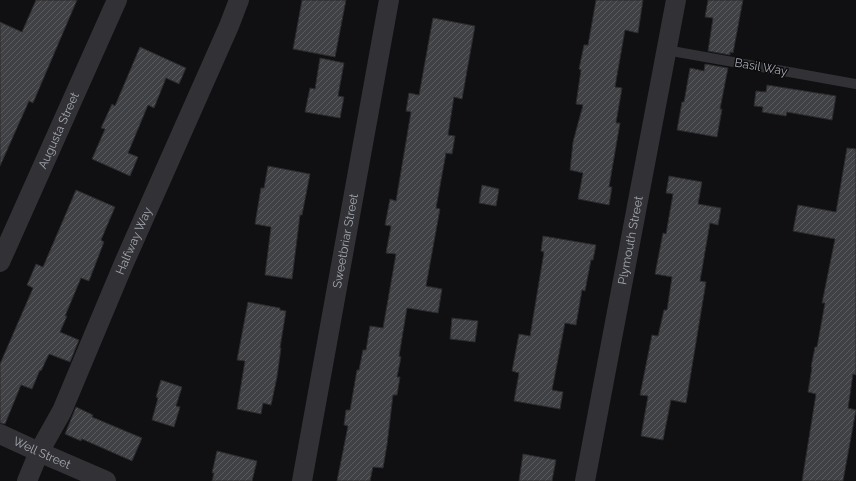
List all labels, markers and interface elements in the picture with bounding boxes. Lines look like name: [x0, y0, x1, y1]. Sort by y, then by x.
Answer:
street label: Basil Way: [734, 55, 789, 79]
street label: Augusta Street: [36, 90, 82, 171]
street label: Sweetbriar Street: [330, 192, 361, 289]
street label: Plymouth Street: [615, 195, 646, 286]
street label: Halfway Way: [113, 205, 155, 277]
street label: Well Street: [11, 434, 73, 472]

